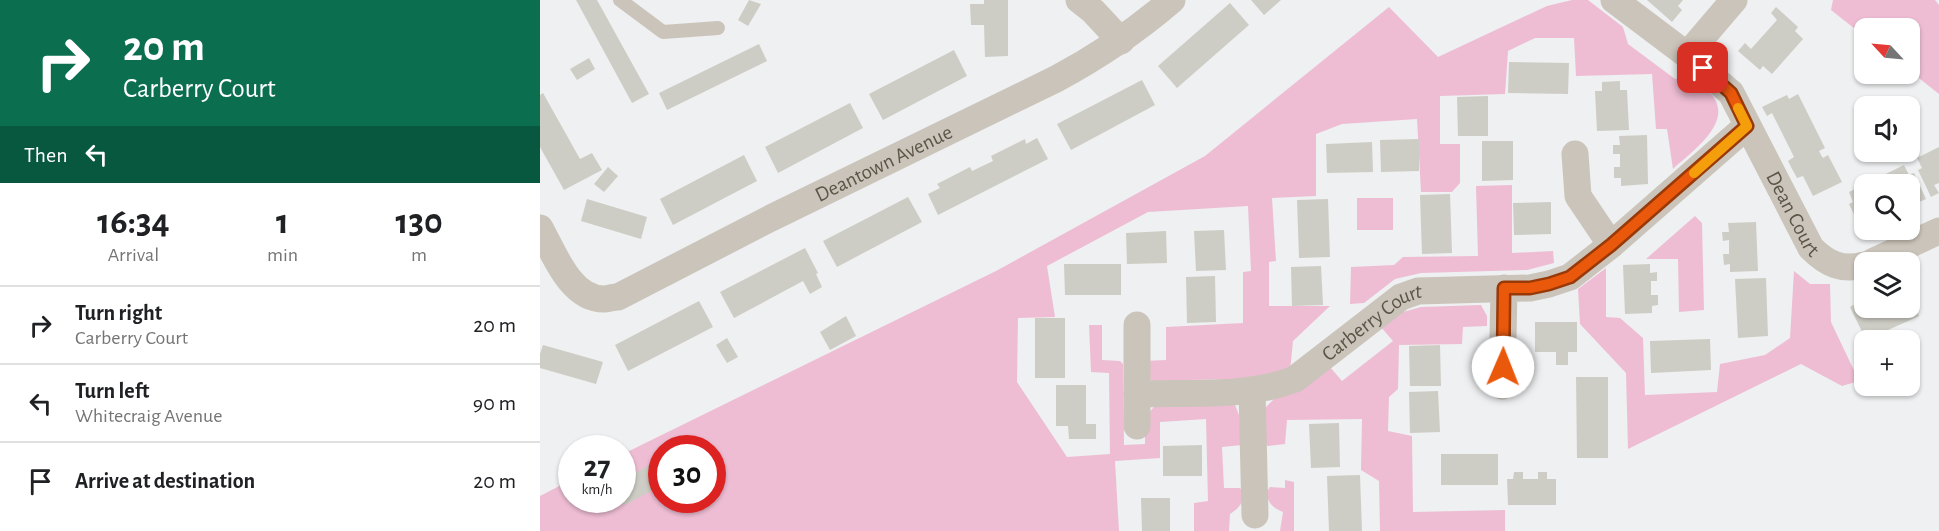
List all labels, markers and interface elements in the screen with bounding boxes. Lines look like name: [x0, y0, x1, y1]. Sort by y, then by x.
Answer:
north arrow: [1854, 18, 1920, 84]
map controls: [1854, 18, 1920, 396]
icon: right: [24, 24, 102, 102]
text: 20 m: [123, 26, 205, 68]
pin: [1677, 42, 1728, 93]
icon: arrive: [1686, 51, 1719, 84]
text: Carberry Court: [123, 75, 276, 102]
button: sound: [1854, 96, 1920, 162]
street label: Deantown Avenue: [812, 121, 956, 206]
icon: left: [80, 138, 113, 171]
text: Then: [24, 144, 68, 166]
street label: Dean Court: [1762, 168, 1823, 261]
button: search: [1854, 174, 1920, 240]
text: 16:34: [97, 204, 170, 240]
text: 1: [276, 204, 289, 240]
text: 130: [395, 204, 443, 240]
text: Arrival: [108, 245, 159, 265]
text: min: [267, 245, 298, 265]
text: m: [411, 245, 427, 265]
button: layers: [1854, 252, 1920, 318]
street label: Carberry Court: [1318, 281, 1422, 365]
text: Turn right: [75, 302, 162, 324]
icon: right: [24, 309, 57, 342]
text: 20 m: [473, 314, 516, 336]
text: Carberry Court: [75, 328, 188, 348]
button: +: [1854, 330, 1920, 396]
position arrow: [1471, 335, 1535, 399]
text: Turn left: [75, 380, 149, 402]
icon: left: [24, 387, 57, 420]
text: 90 m: [473, 392, 516, 414]
text: Whitecraig Avenue: [75, 406, 222, 426]
speed limit sign: 30: [648, 435, 726, 513]
text: 27: [583, 452, 611, 482]
icon: arrive: [24, 465, 57, 498]
text: Arrive at destination: [75, 470, 255, 492]
text: 20 m: [473, 470, 516, 492]
text: km/h: [582, 482, 612, 497]

